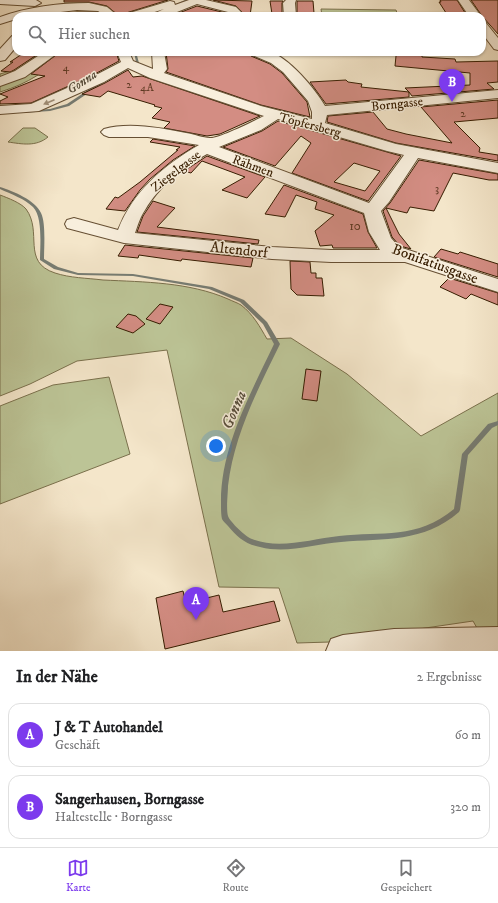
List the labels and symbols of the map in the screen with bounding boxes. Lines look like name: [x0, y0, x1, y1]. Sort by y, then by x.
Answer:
house number: 4: [63, 61, 70, 75]
water label: Gonna: [64, 66, 100, 98]
pin: B: [439, 69, 465, 102]
house number: 2: [126, 78, 132, 92]
house number: 4A: [140, 81, 155, 95]
street label: Borngasse: [370, 93, 424, 115]
one-way arrow: [43, 99, 54, 105]
house number: 2: [460, 107, 466, 121]
street label: Töpfersberg: [277, 109, 343, 141]
street label: Ziegelgasse: [148, 147, 204, 195]
street label: Rähmen: [230, 151, 276, 181]
house number: 3: [435, 182, 439, 196]
house number: 10: [349, 218, 361, 234]
street label: Altendorf: [209, 238, 271, 263]
street label: Bonifatiusgasse: [389, 240, 481, 288]
water label: Gonna: [217, 388, 251, 432]
your location: [206, 436, 226, 456]
pin: A: [183, 587, 209, 620]

